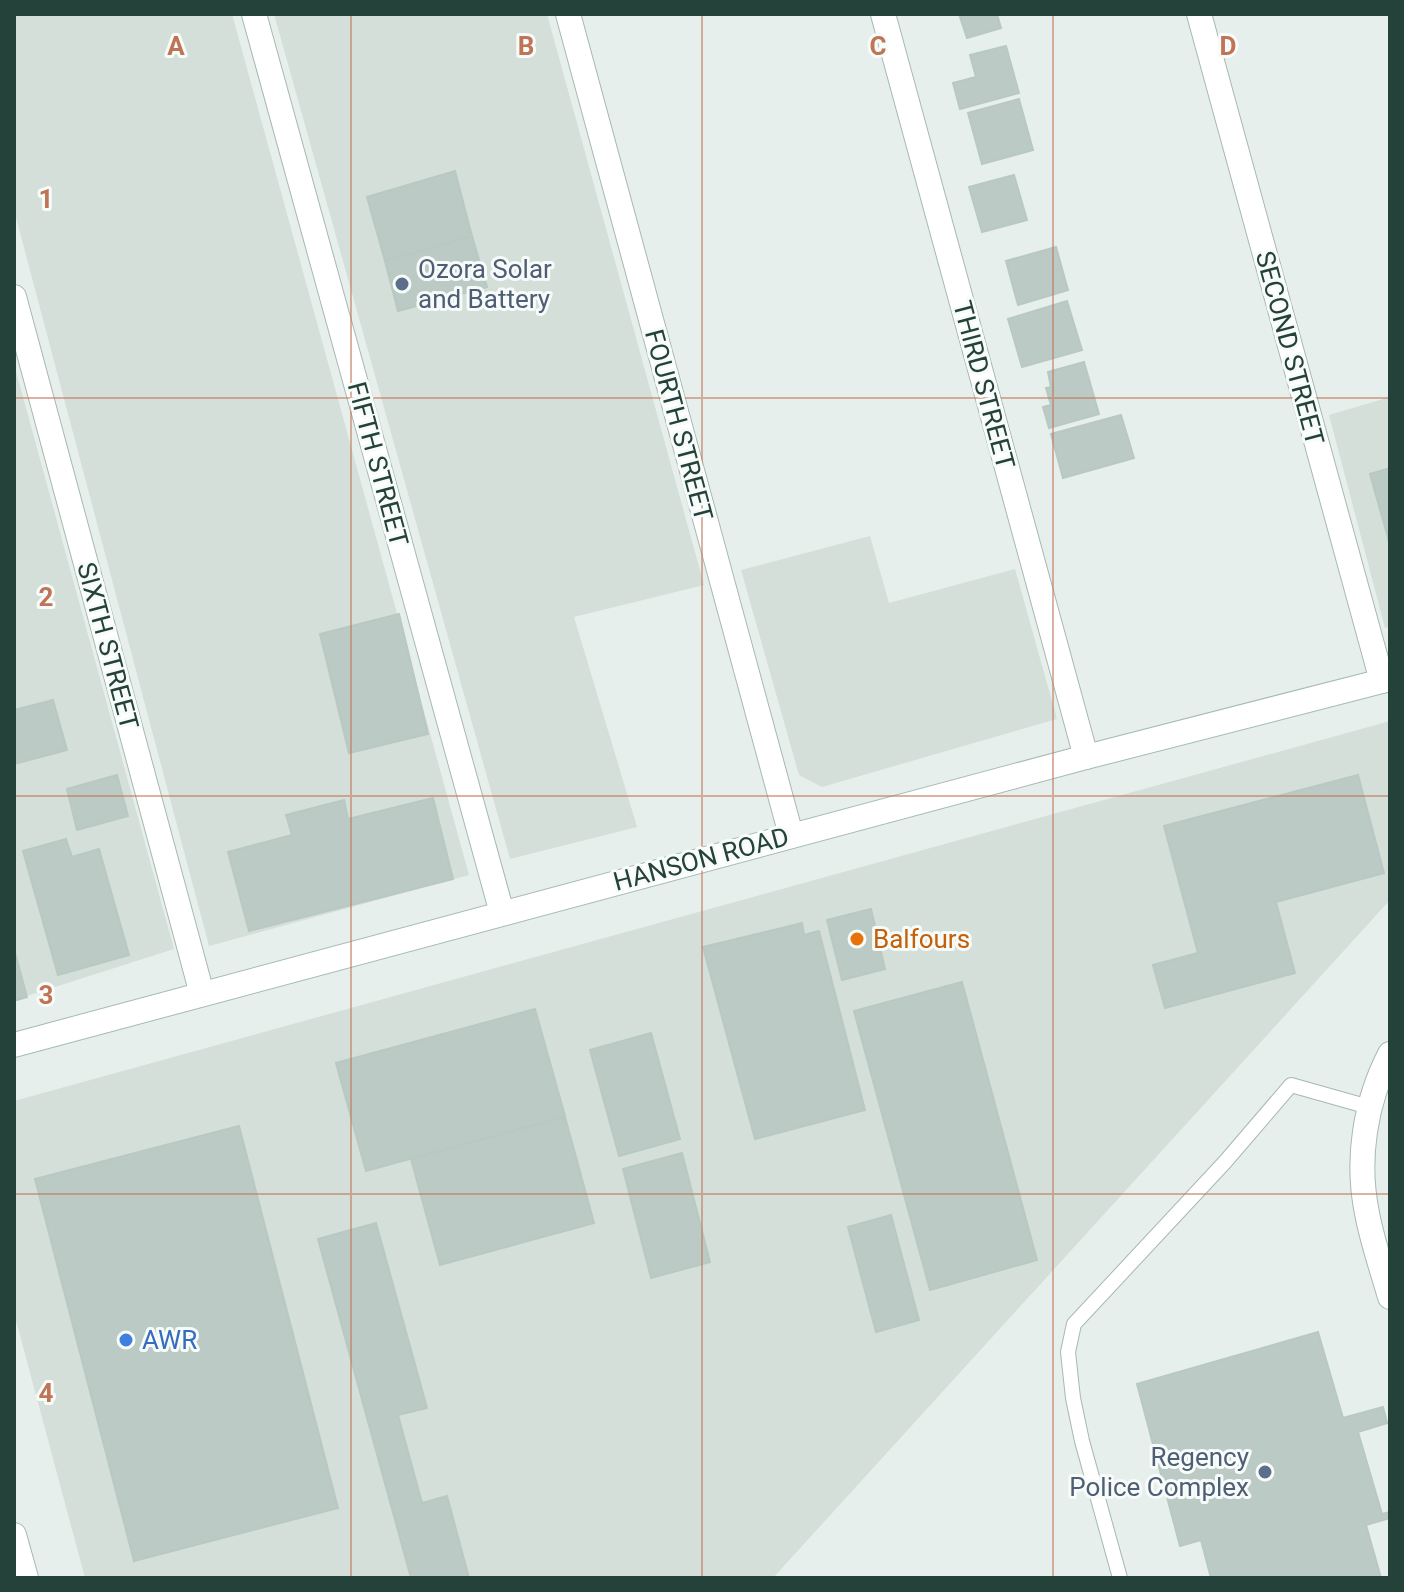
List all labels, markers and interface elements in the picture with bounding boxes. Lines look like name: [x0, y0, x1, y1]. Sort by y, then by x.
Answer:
text: A: [167, 31, 185, 61]
text: B: [518, 31, 534, 61]
text: C: [869, 31, 887, 61]
text: D: [1220, 31, 1236, 61]
text: 1: [39, 184, 53, 214]
street label: SECOND STREET: [1250, 248, 1330, 448]
place label: Ozora Solar and Battery: [418, 254, 552, 314]
marker: Ozora Solar and Battery: [393, 275, 411, 293]
street label: THIRD STREET: [947, 298, 1021, 472]
street label: FOURTH STREET: [639, 326, 719, 524]
street label: FIFTH STREET: [342, 379, 414, 549]
street label: SIXTH STREET: [71, 559, 145, 733]
text: 2: [39, 582, 53, 612]
street label: HANSON ROAD: [610, 821, 792, 897]
place label: Balfours: [873, 924, 970, 954]
marker: Balfours: [848, 930, 866, 948]
text: 3: [39, 980, 53, 1010]
place label: AWR: [142, 1325, 197, 1355]
marker: AWR: [117, 1331, 135, 1349]
text: 4: [39, 1378, 54, 1408]
place label: Regency Police Complex: [1069, 1442, 1249, 1502]
marker: Regency Police Complex: [1256, 1463, 1274, 1481]

